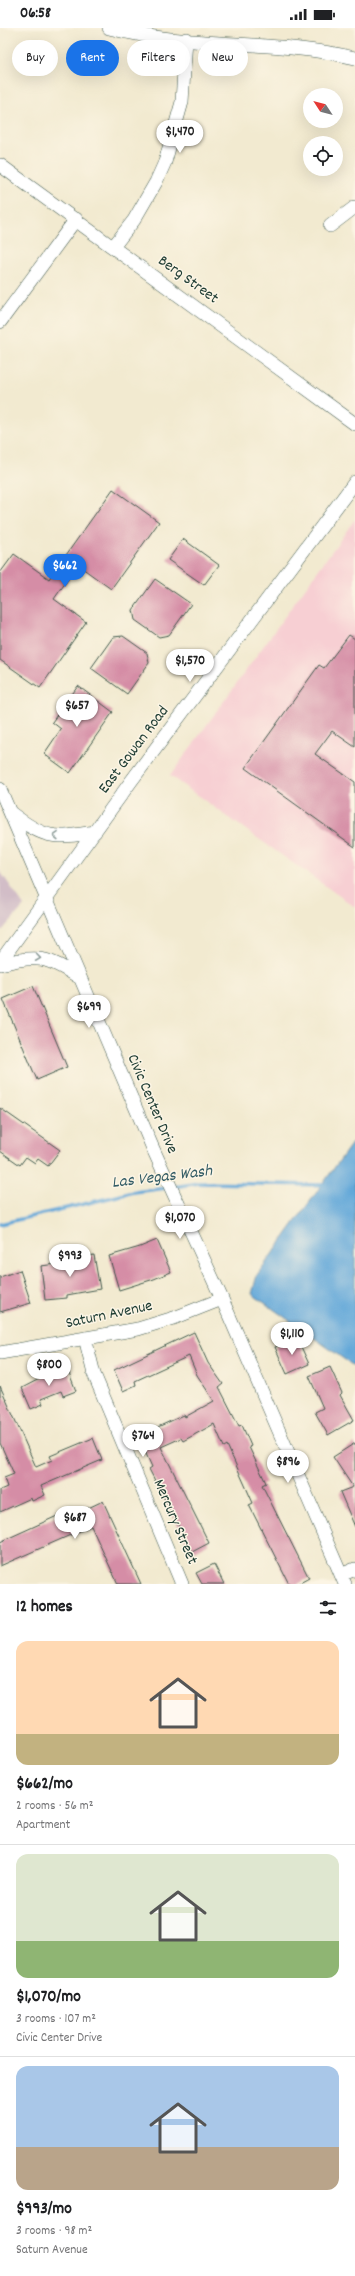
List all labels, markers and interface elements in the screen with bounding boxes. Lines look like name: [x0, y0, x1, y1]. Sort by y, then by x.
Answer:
text: 06:58: [20, 3, 51, 25]
chip: Buy: [12, 40, 58, 76]
chip: Rent: [66, 40, 119, 76]
chip: Filters: [127, 40, 190, 76]
chip: New: [198, 40, 248, 76]
north arrow: [303, 88, 343, 128]
map controls: [303, 88, 343, 176]
pin: $1,470: [147, 120, 213, 154]
text: $1,470: [165, 123, 195, 142]
button: locate: [303, 136, 343, 176]
street label: Berg Street: [153, 250, 223, 310]
pin: $662: [41, 554, 89, 588]
text: $662: [52, 557, 78, 576]
pin: $1,570: [157, 649, 223, 683]
text: $1,570: [175, 652, 205, 671]
pin: $657: [53, 694, 101, 728]
text: $657: [65, 697, 89, 716]
street label: East Gowan Road: [93, 701, 175, 799]
one-way arrow: [53, 832, 59, 840]
one-way arrow: [35, 953, 41, 962]
pin: $699: [65, 995, 113, 1029]
text: $699: [77, 998, 101, 1017]
street label: Civic Center Drive: [121, 1051, 183, 1157]
water label: Las Vegas Wash: [111, 1160, 215, 1196]
pin: $1,070: [147, 1206, 213, 1240]
text: $1,070: [164, 1209, 196, 1228]
pin: $993: [46, 1244, 94, 1278]
text: $993: [58, 1247, 82, 1266]
street label: Saturn Avenue: [64, 1295, 154, 1335]
pin: $1,110: [259, 1322, 325, 1356]
text: $1,110: [280, 1325, 304, 1344]
pin: $800: [25, 1353, 73, 1387]
text: $800: [36, 1356, 62, 1375]
pin: $764: [119, 1424, 167, 1458]
text: $764: [131, 1427, 155, 1446]
pin: $896: [264, 1450, 312, 1484]
text: $896: [276, 1453, 300, 1472]
street label: Mercury Street: [147, 1476, 203, 1568]
pin: $687: [51, 1506, 99, 1540]
text: $687: [63, 1509, 87, 1528]
text: 12 homes: [16, 1596, 73, 1620]
icon: filters: [317, 1597, 339, 1619]
icon: home: [142, 1667, 214, 1739]
text: $662/mo: [16, 1773, 73, 1797]
text: 2 rooms · 56 m²: [16, 1797, 93, 1816]
text: Apartment: [16, 1816, 70, 1835]
icon: home: [142, 1880, 214, 1952]
text: $1,070/mo: [16, 1986, 81, 2010]
text: 3 rooms · 107 m²: [16, 2010, 96, 2029]
text: Civic Center Drive: [16, 2029, 102, 2048]
icon: home: [142, 2092, 214, 2164]
text: $993/mo: [16, 2198, 72, 2222]
text: 3 rooms · 98 m²: [16, 2222, 92, 2241]
text: Saturn Avenue: [16, 2241, 88, 2260]

